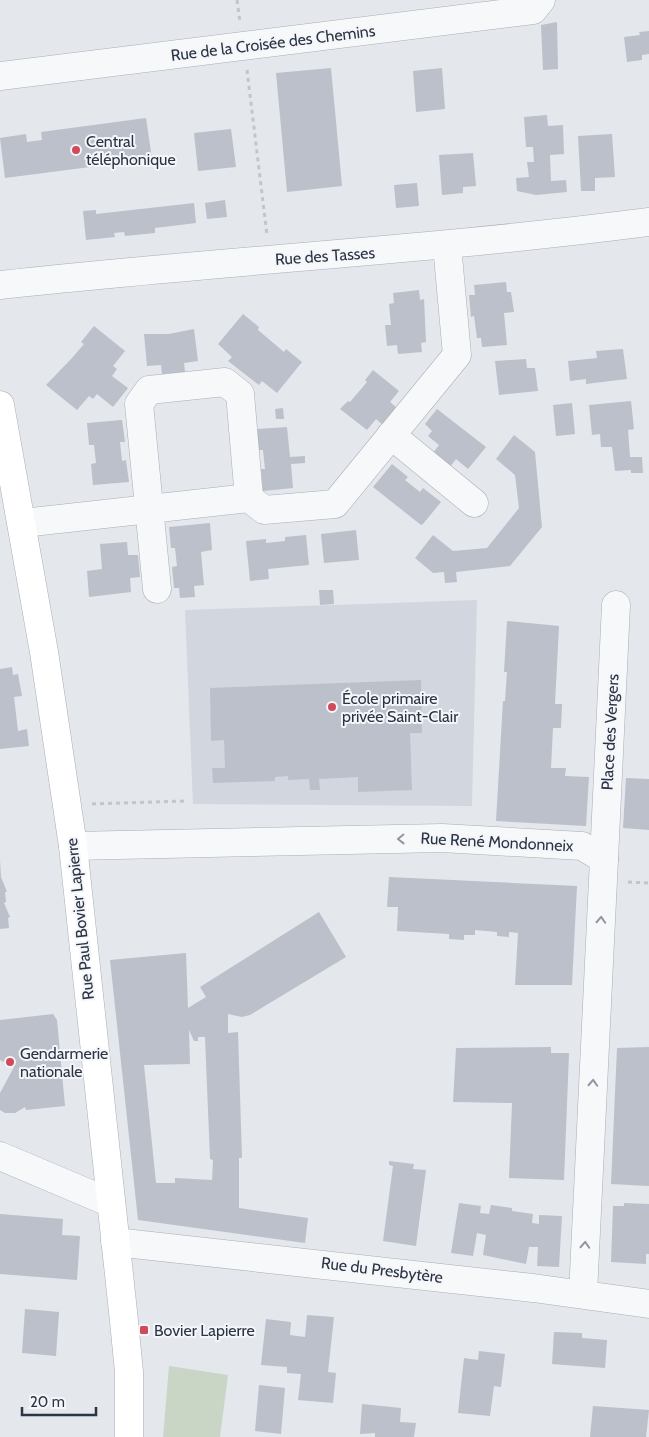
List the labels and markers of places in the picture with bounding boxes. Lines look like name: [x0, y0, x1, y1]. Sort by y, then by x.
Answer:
place label: Central téléphonique: [86, 132, 176, 169]
marker: Central téléphonique: [70, 144, 82, 156]
place label: École primaire privée Saint-Clair: [342, 689, 459, 726]
marker: École primaire privée Saint-Clair: [326, 701, 338, 713]
place label: Gendarmerie nationale: [20, 1044, 108, 1081]
marker: Gendarmerie nationale: [4, 1056, 16, 1068]
place label: Bovier Lapierre: [154, 1321, 255, 1340]
marker: Bovier Lapierre: [138, 1324, 150, 1336]

